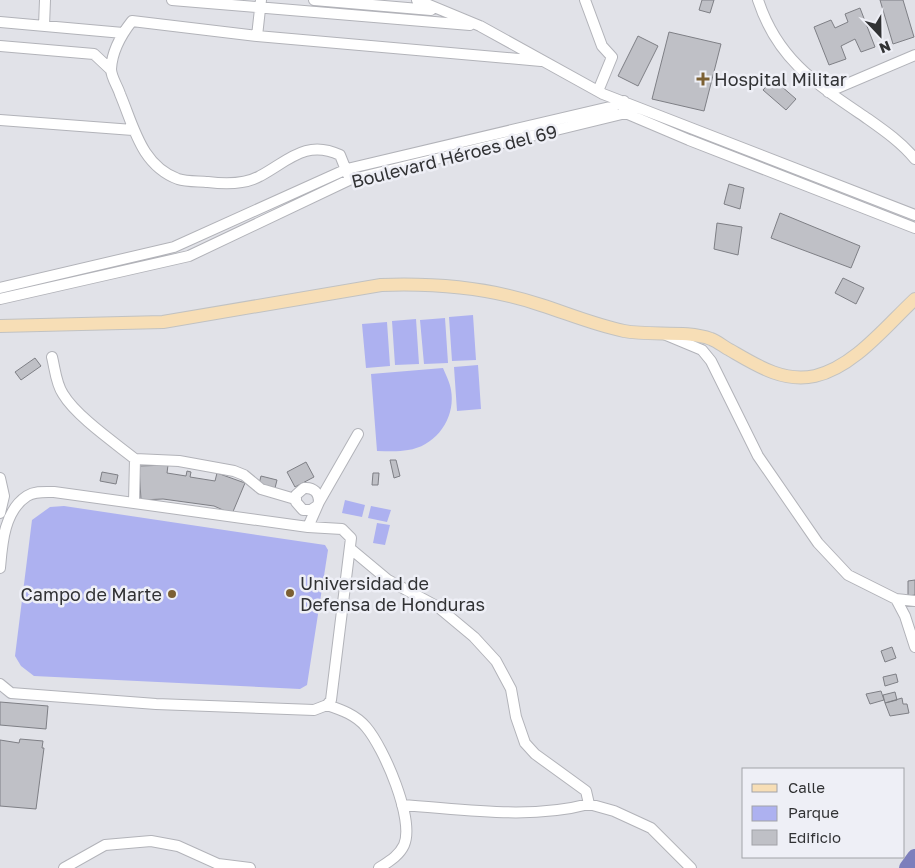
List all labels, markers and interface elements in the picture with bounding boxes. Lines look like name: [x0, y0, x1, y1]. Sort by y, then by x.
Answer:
north arrow: [855, 10, 905, 60]
text: N: [877, 38, 893, 57]
place label: Hospital Militar: [714, 68, 847, 90]
marker: Hospital Militar: [696, 72, 710, 86]
street label: Boulevard Héroes del 69: [349, 120, 559, 192]
place label: Universidad de Defensa de Honduras: [300, 572, 485, 615]
place label: Campo de Marte: [21, 583, 162, 605]
marker: Universidad de Defensa de Honduras: [284, 587, 296, 599]
marker: Campo de Marte: [166, 588, 178, 600]
legend: [742, 768, 905, 858]
text: Calle: [788, 778, 825, 796]
text: Parque: [788, 803, 839, 821]
text: Edificio: [788, 828, 841, 846]

